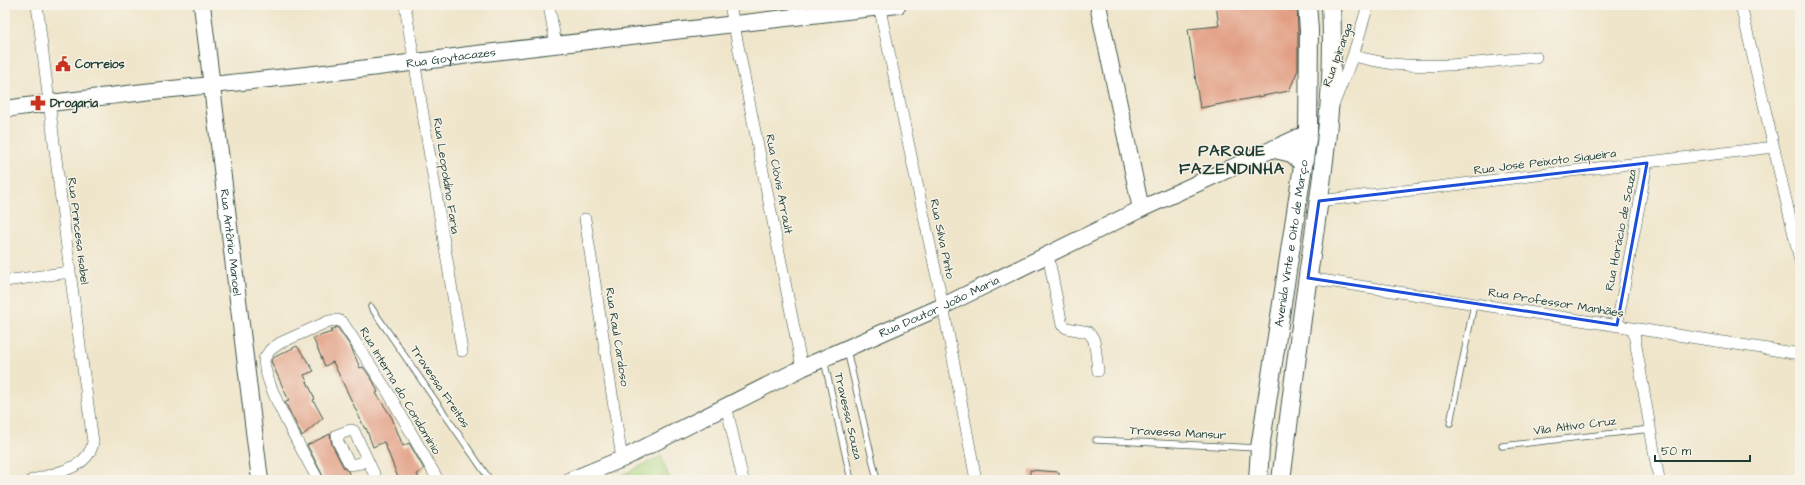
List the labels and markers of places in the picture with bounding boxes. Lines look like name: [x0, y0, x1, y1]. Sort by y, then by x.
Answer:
public building icon: Correios: [54, 55, 72, 73]
place label: Correios: [75, 56, 125, 73]
pharmacy icon: Drogaria: [29, 94, 47, 112]
place label: Drogaria: [50, 95, 99, 114]

